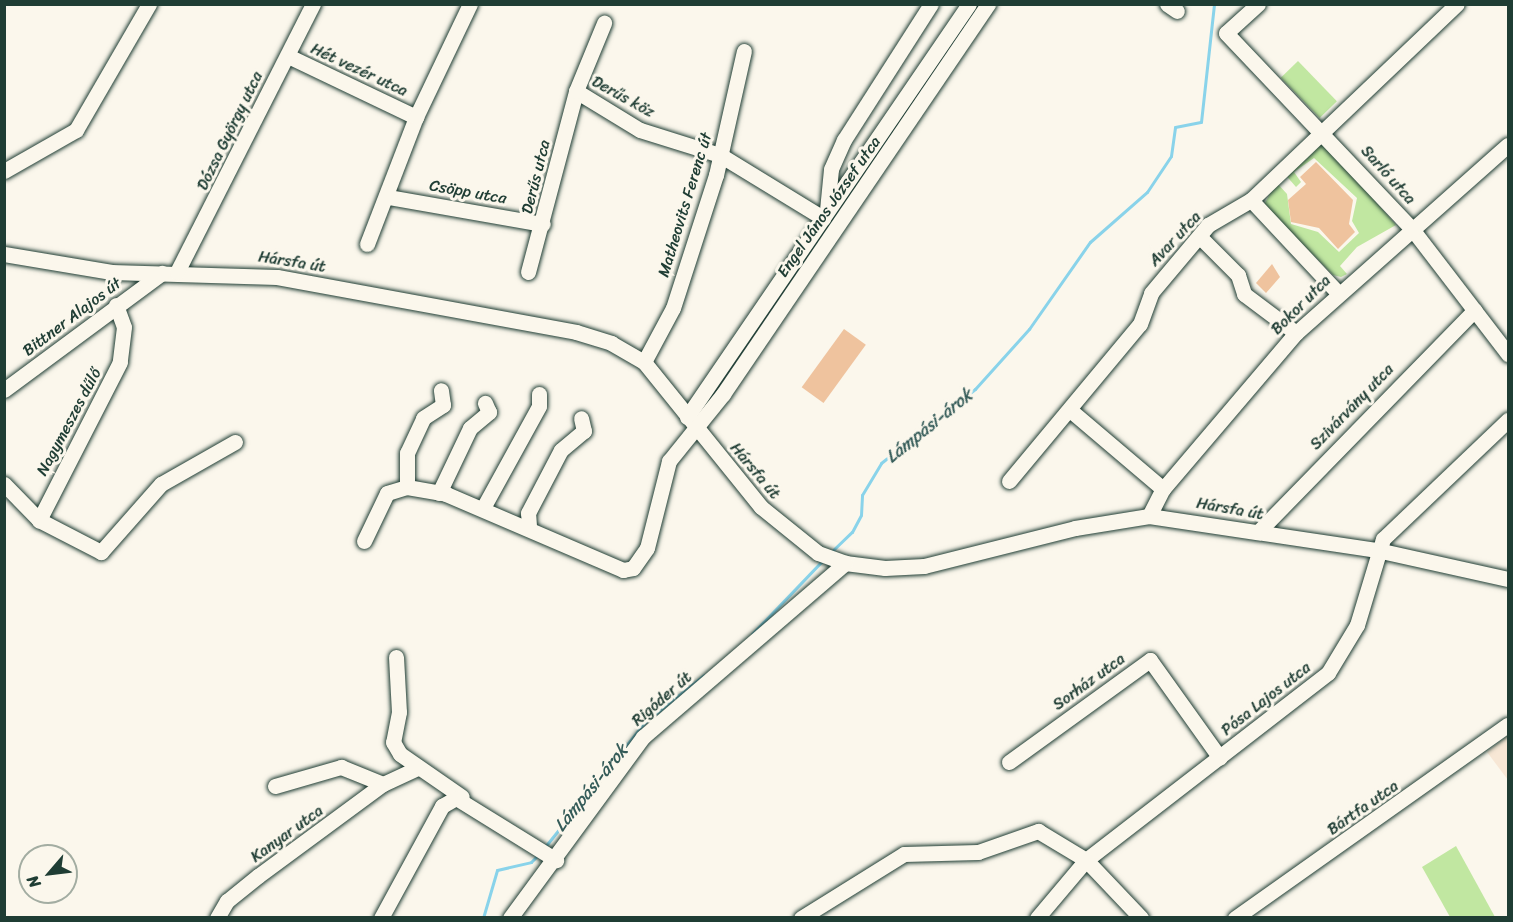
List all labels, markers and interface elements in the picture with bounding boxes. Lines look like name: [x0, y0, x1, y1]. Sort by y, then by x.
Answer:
street label: Hét vezér utca: [308, 39, 410, 101]
street label: Dózsa György utca: [193, 68, 267, 194]
street label: Derűs köz: [588, 72, 658, 122]
street label: Matheovits Ferenc út: [654, 130, 716, 280]
street label: Engel János József utca: [773, 133, 885, 281]
street label: Derűs utca: [517, 138, 555, 216]
street label: Sarló utca: [1356, 141, 1420, 209]
street label: Csöpp utca: [428, 176, 508, 208]
street label: Avar utca: [1145, 207, 1205, 271]
street label: Hársfa út: [257, 247, 327, 277]
street label: Bokor utca: [1267, 271, 1335, 339]
street label: Bittner Alajos út: [19, 274, 125, 360]
street label: Szivárvány utca: [1306, 360, 1398, 454]
street label: Nagymeszes dűlő: [33, 365, 105, 479]
water label: Lámpási-árok: [881, 384, 977, 468]
street label: Hársfa út: [726, 439, 784, 503]
street label: Hársfa út: [1195, 494, 1265, 524]
street label: Sorház utca: [1049, 649, 1129, 715]
street label: Pósa Lajos utca: [1217, 658, 1315, 740]
street label: Rigóder út: [628, 668, 696, 730]
water label: Lámpási-árok: [549, 740, 633, 836]
street label: Bártfa utca: [1324, 777, 1402, 839]
street label: Kanyar utca: [247, 801, 327, 867]
north arrow: [18, 844, 78, 904]
text: N: [18, 870, 49, 893]

